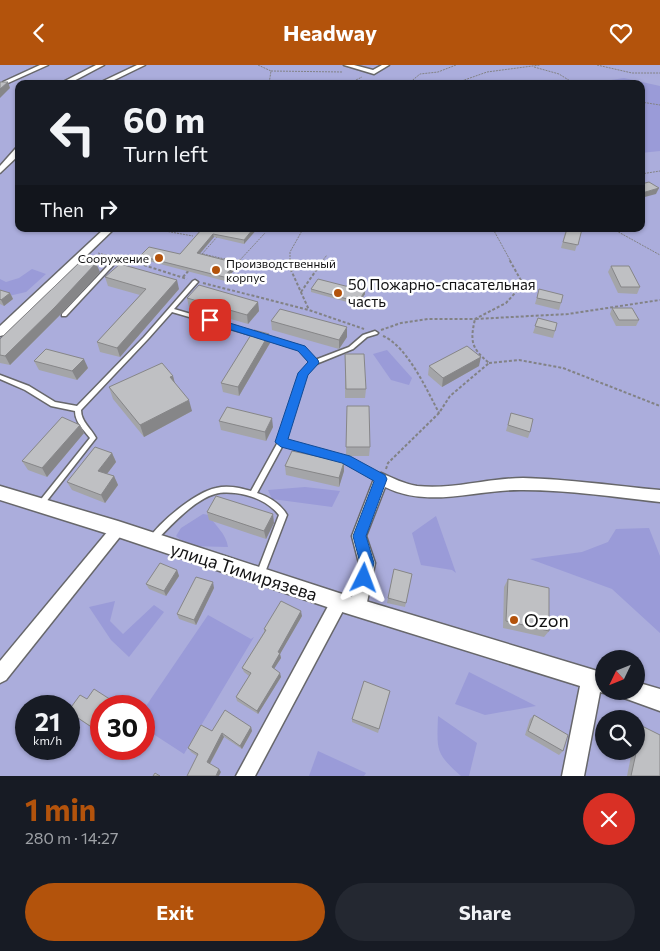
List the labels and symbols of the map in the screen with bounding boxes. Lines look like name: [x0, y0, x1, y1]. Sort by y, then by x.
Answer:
place label: Сооружение: [78, 251, 149, 265]
marker: Сооружение: [153, 252, 165, 264]
place label: Производственный корпус: [226, 256, 336, 284]
marker: Производственный корпус: [210, 264, 222, 276]
place label: 50 Пожарно-спасательная часть: [348, 275, 536, 310]
marker: 50 Пожарно-спасательная часть: [332, 287, 344, 299]
pin: [189, 299, 231, 341]
street label: улица Тимирязева: [168, 537, 320, 605]
position arrow: [337, 551, 389, 603]
place label: Ozon: [524, 609, 569, 631]
marker: Ozon: [508, 614, 520, 626]
north arrow: [595, 650, 645, 700]
speed limit sign: 30: [90, 695, 155, 760]

